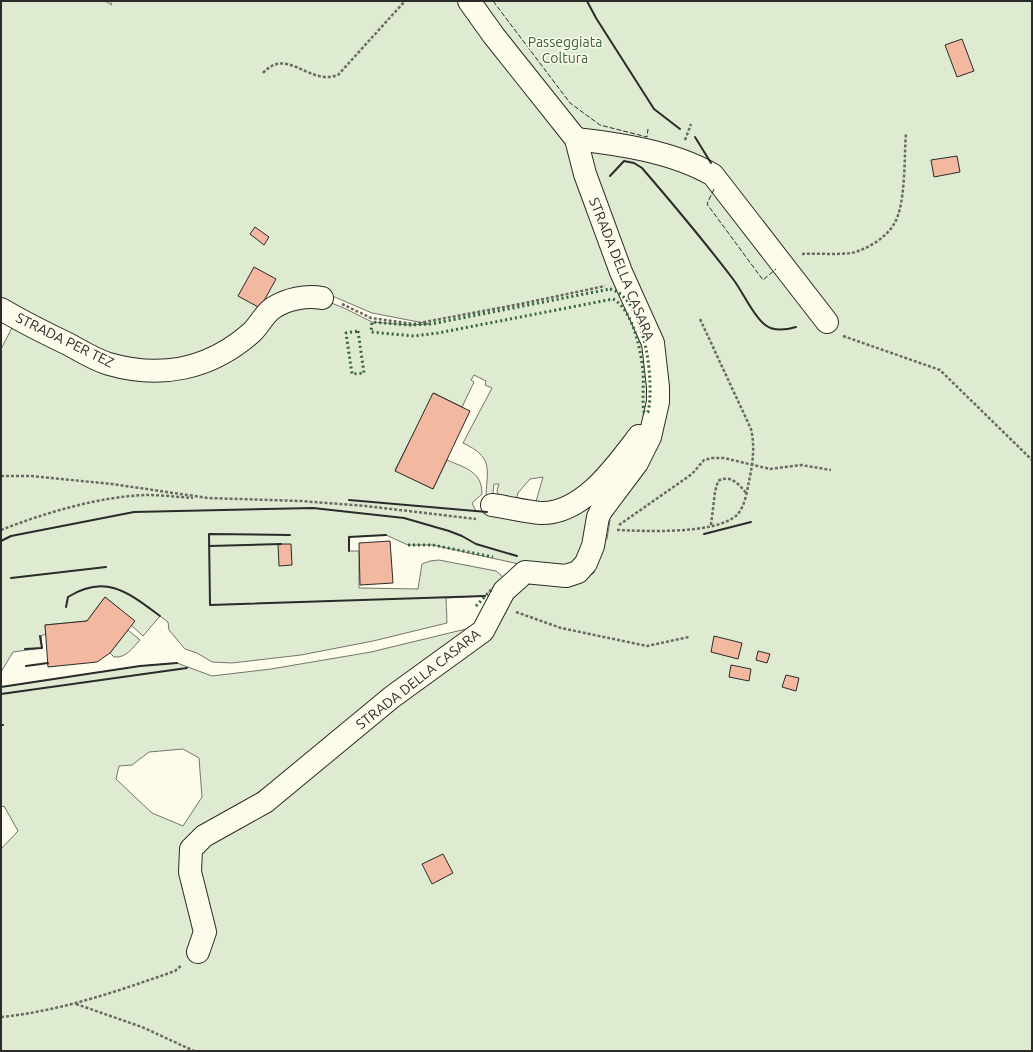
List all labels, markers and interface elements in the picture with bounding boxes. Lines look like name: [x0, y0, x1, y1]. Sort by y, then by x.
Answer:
park label: Passeggiata Coltura: [528, 34, 602, 66]
street label: STRADA DELLA CASARA: [586, 195, 658, 343]
street label: STRADA PER TEZ: [13, 309, 117, 371]
street label: STRADA DELLA CASARA: [353, 626, 483, 732]

